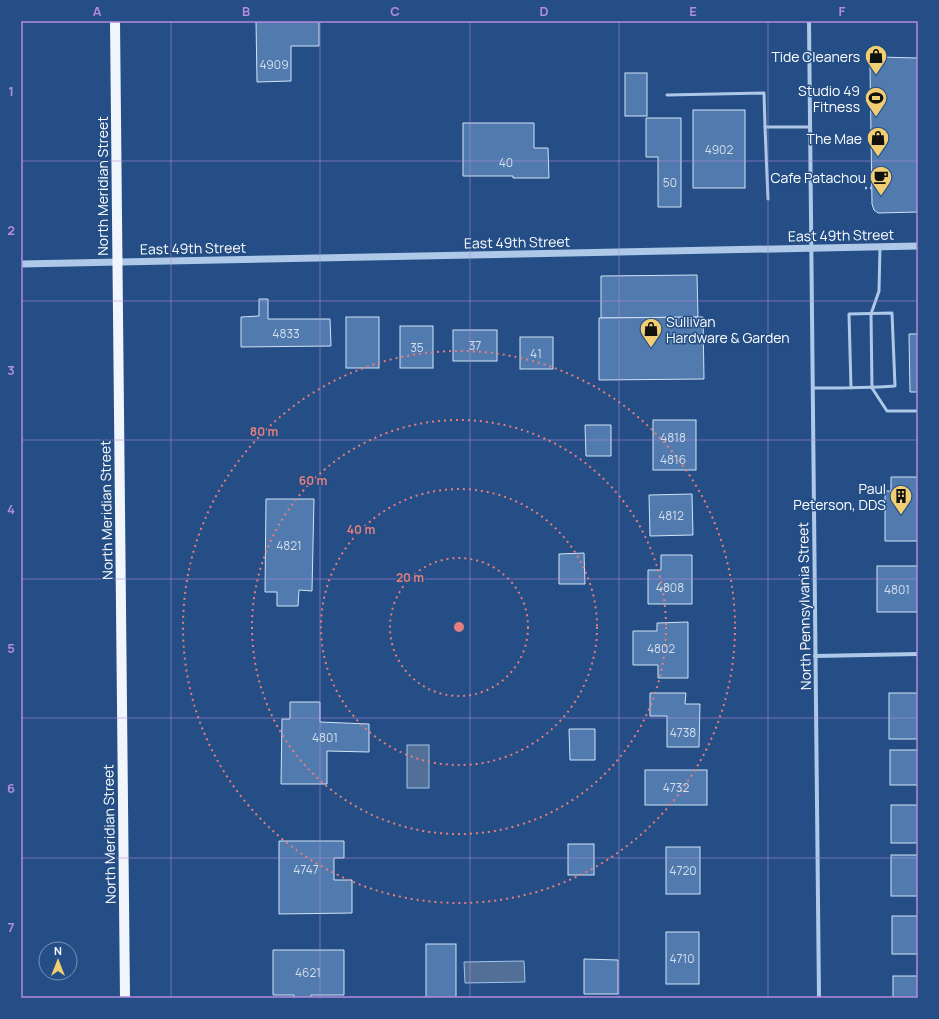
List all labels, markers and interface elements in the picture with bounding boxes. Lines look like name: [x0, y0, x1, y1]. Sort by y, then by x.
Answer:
text: A: [93, 2, 102, 20]
text: B: [242, 2, 250, 20]
text: C: [390, 2, 400, 20]
text: D: [539, 2, 549, 20]
text: E: [689, 2, 697, 20]
text: F: [839, 2, 846, 20]
shop icon: Tide Cleaners: [863, 43, 889, 76]
place label: Tide Cleaners: [771, 47, 860, 66]
house number: 4909: [259, 56, 289, 73]
place label: Studio 49 Fitness: [798, 81, 860, 116]
text: 1: [8, 82, 14, 100]
sports icon: Studio 49 Fitness: [863, 85, 889, 118]
street label: North Meridian Street: [93, 116, 112, 256]
shop icon: The Mae: [865, 125, 891, 158]
place label: The Mae: [807, 129, 862, 148]
house number: 4902: [705, 141, 733, 158]
house number: 40: [499, 154, 513, 171]
cafe icon: Cafe Patachou: [868, 164, 894, 197]
place label: Cafe Patachou: [771, 168, 866, 187]
house number: 50: [663, 174, 677, 191]
text: 2: [7, 221, 15, 239]
street label: East 49th Street: [788, 225, 895, 245]
street label: East 49th Street: [464, 232, 571, 252]
street label: East 49th Street: [140, 238, 247, 258]
place label: Sullivan Hardware & Garden: [666, 312, 790, 347]
shop icon: Sullivan Hardware & Garden: [638, 316, 664, 349]
house number: 4833: [272, 325, 300, 342]
house number: 37: [469, 337, 481, 354]
house number: 35: [410, 339, 424, 356]
house number: 41: [530, 345, 542, 362]
text: 3: [7, 361, 15, 379]
text: 80 m: [250, 423, 278, 440]
house number: 4818: [660, 429, 686, 446]
street label: North Meridian Street: [95, 440, 117, 580]
house number: 4816: [660, 451, 686, 468]
text: 60 m: [299, 472, 327, 489]
place label: Paul Peterson, DDS: [793, 479, 886, 514]
building icon: Paul Peterson, DDS: [888, 483, 914, 516]
text: 4: [7, 500, 15, 518]
house number: 4812: [658, 507, 684, 524]
text: 40 m: [347, 521, 375, 538]
street label: North Pennsylvania Street: [793, 521, 815, 690]
house number: 4821: [276, 537, 302, 554]
text: 20 m: [396, 569, 424, 586]
house number: 4808: [656, 579, 684, 596]
house number: 4801: [884, 581, 910, 598]
centre of rings: [452, 620, 466, 634]
text: 5: [7, 639, 15, 657]
house number: 4802: [647, 640, 675, 657]
house number: 4738: [670, 724, 696, 741]
house number: 4801: [312, 729, 338, 746]
street label: North Meridian Street: [98, 764, 120, 904]
text: 6: [7, 779, 15, 797]
house number: 4732: [663, 779, 689, 796]
house number: 4747: [293, 861, 319, 878]
house number: 4720: [669, 862, 697, 879]
text: 7: [8, 918, 15, 936]
north arrow: [38, 941, 78, 981]
text: N: [54, 943, 62, 958]
house number: 4710: [669, 950, 695, 967]
house number: 4621: [295, 964, 321, 981]

